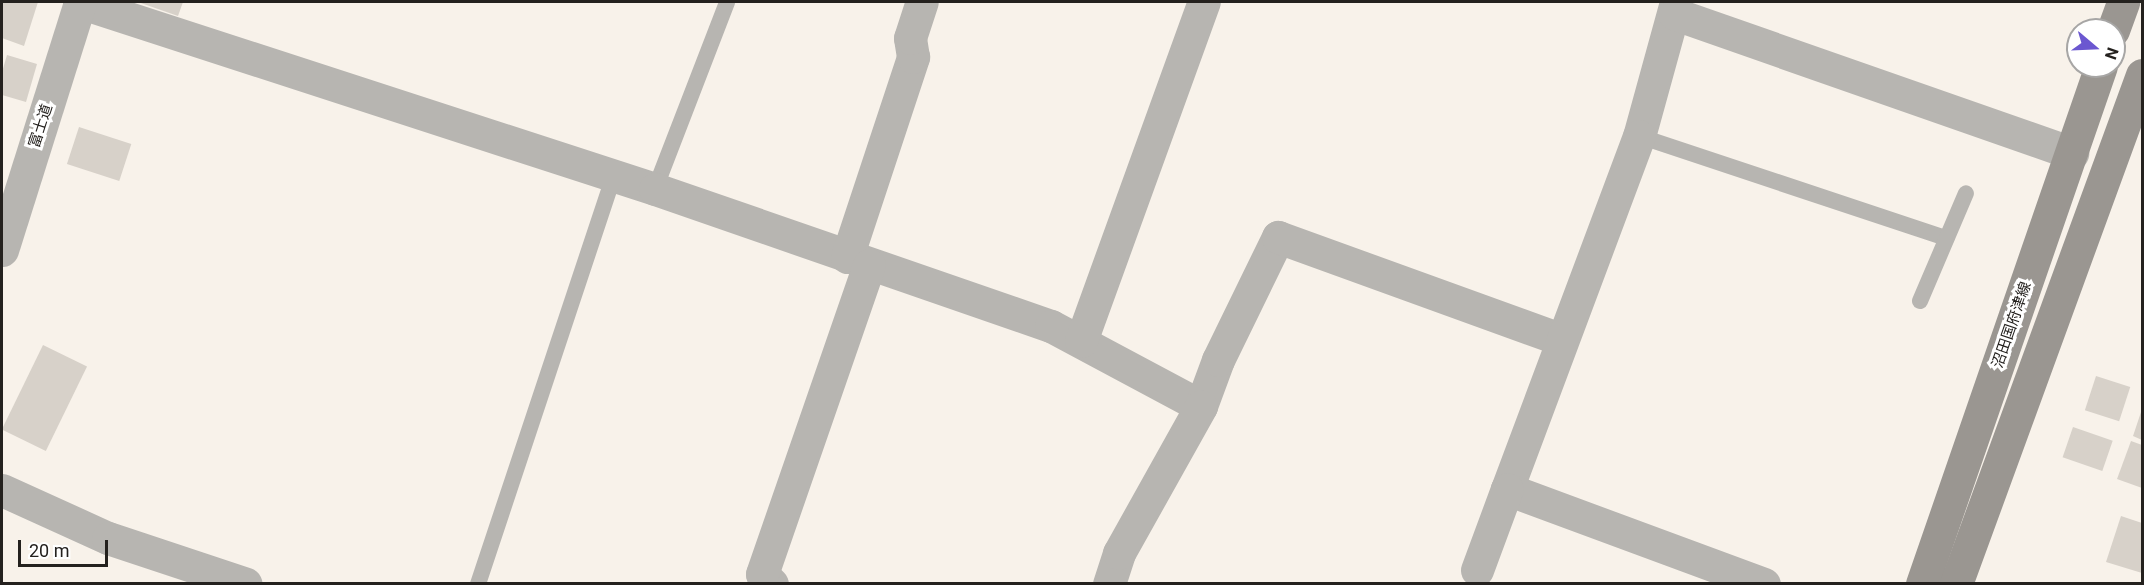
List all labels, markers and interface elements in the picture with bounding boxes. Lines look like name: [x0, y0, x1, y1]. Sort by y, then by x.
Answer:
north arrow: [2066, 18, 2126, 78]
text: N: [2101, 45, 2122, 62]
street label: 富士道: [25, 102, 57, 150]
street label: 沼田国府津線: [1989, 280, 2035, 370]
scale bar: [21, 528, 111, 566]
text: 20 m: [29, 540, 69, 561]

